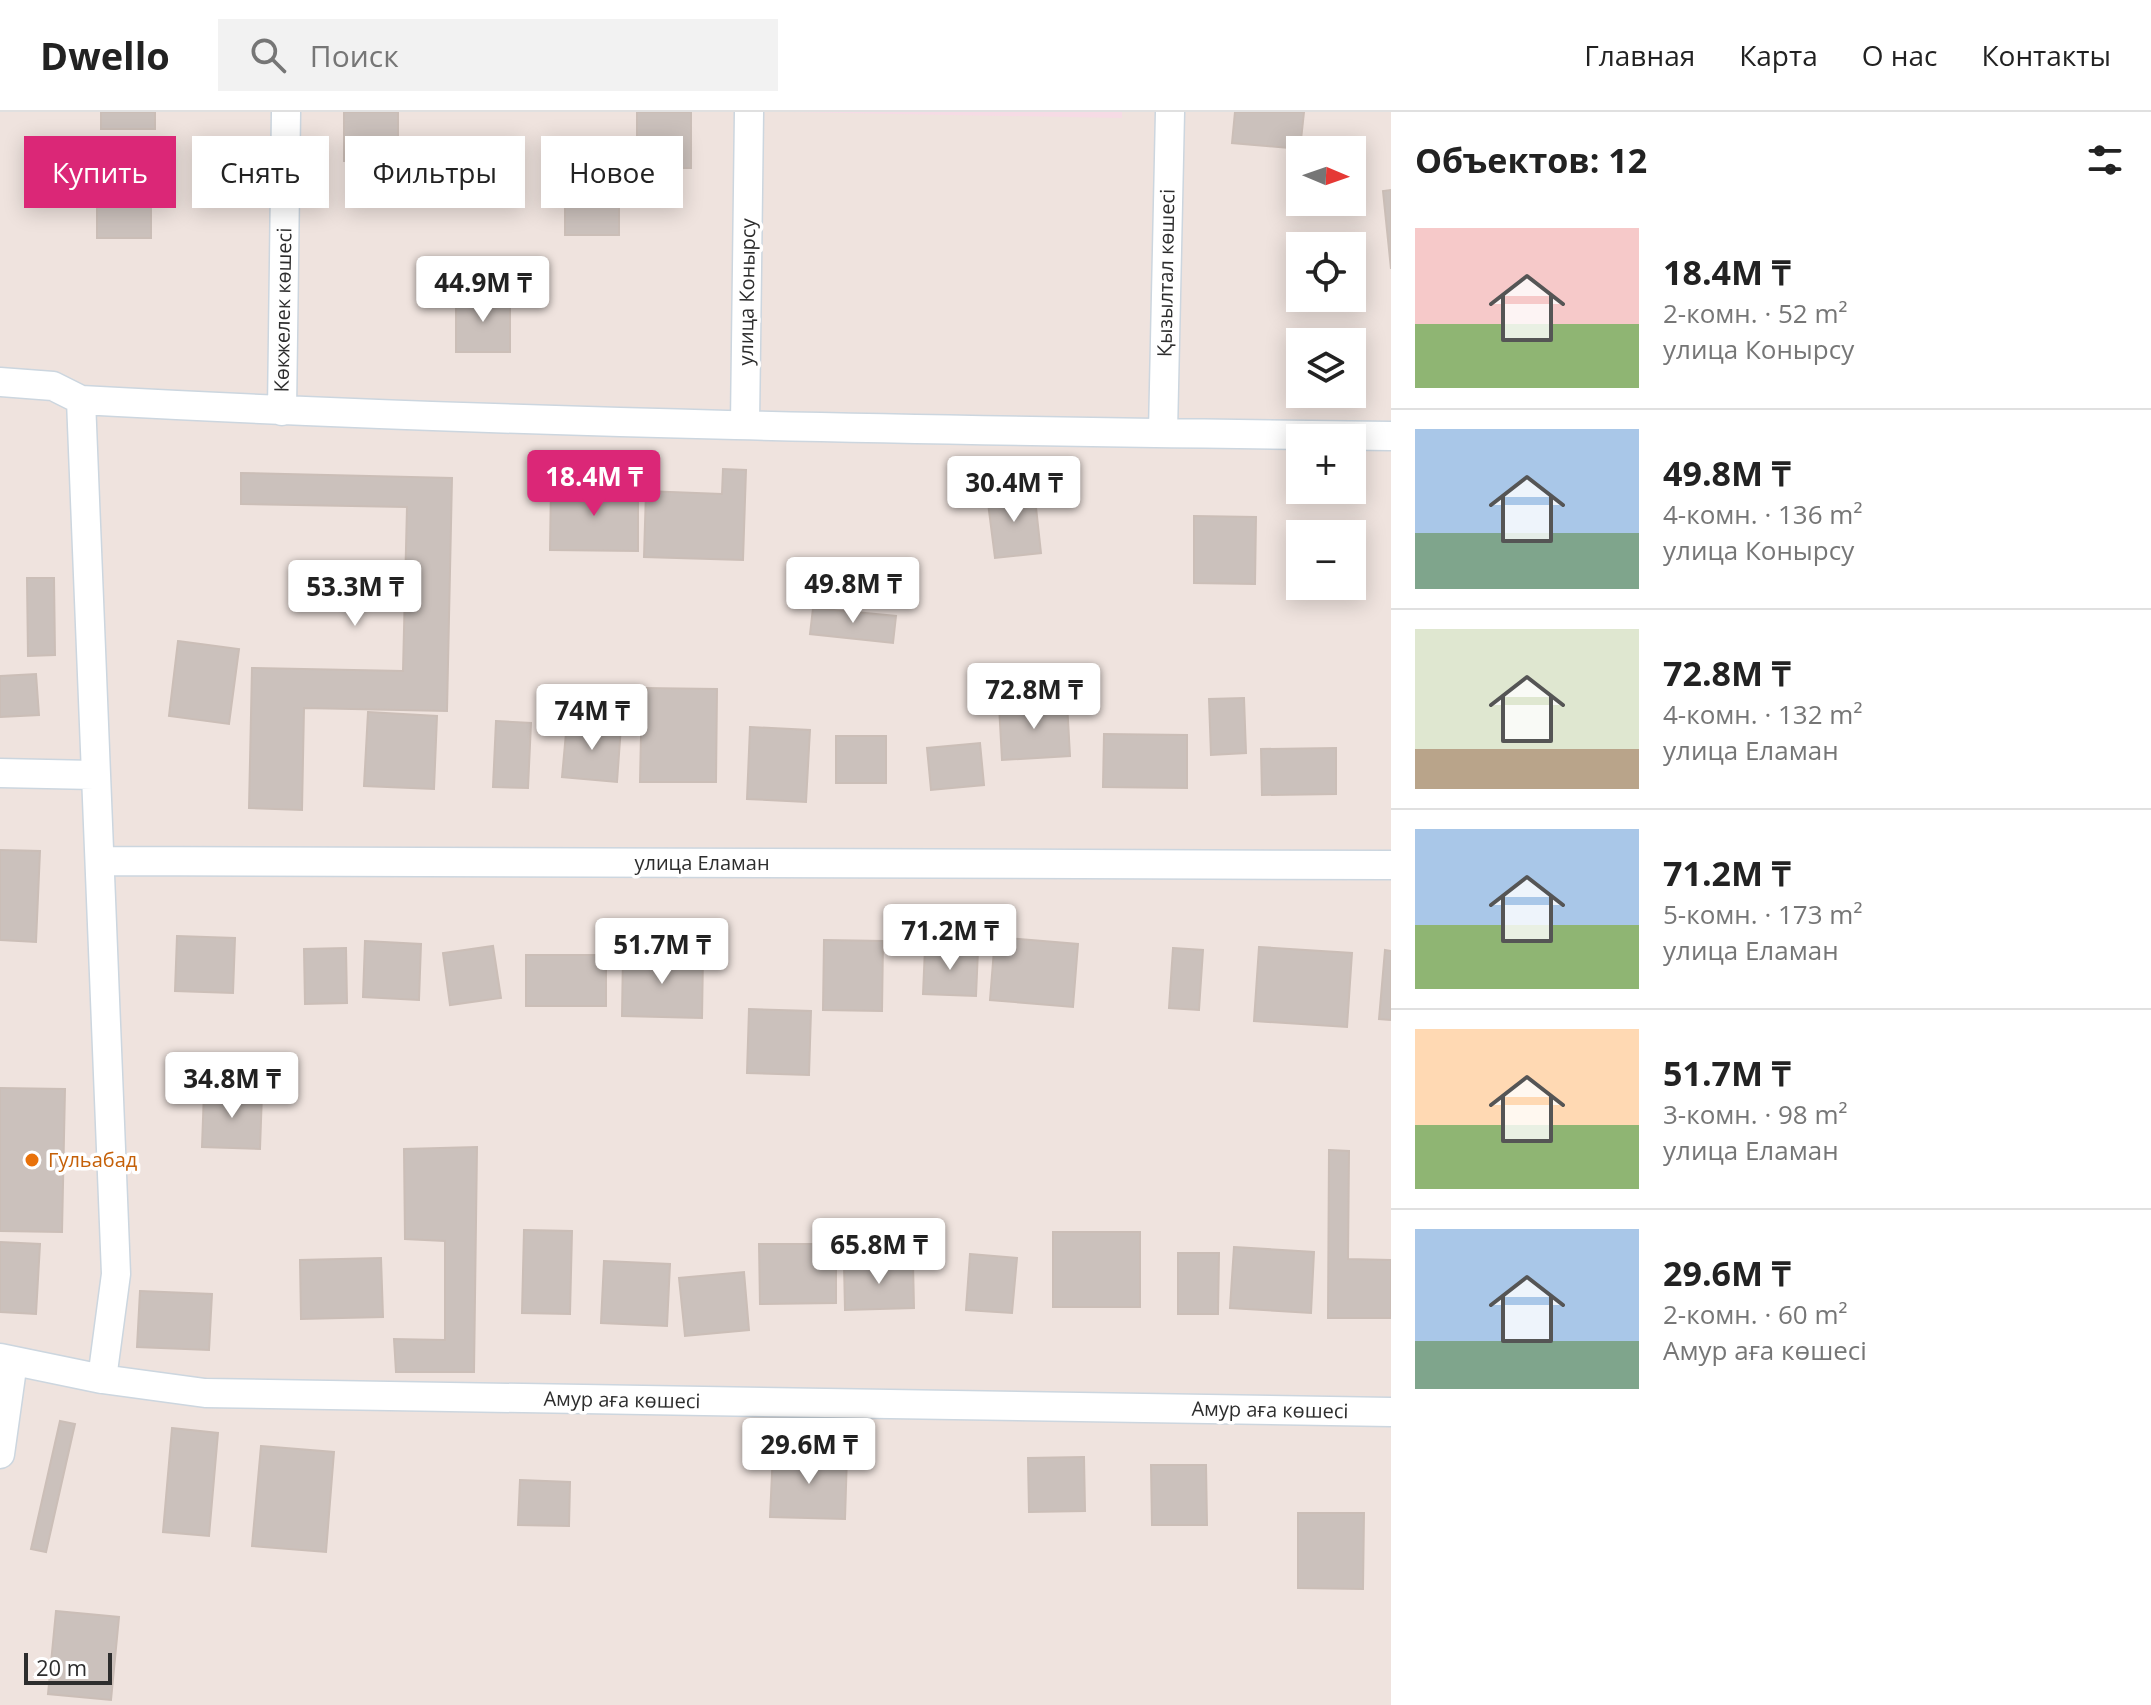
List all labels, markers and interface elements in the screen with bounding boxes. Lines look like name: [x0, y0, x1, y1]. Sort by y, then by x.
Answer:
search box: [218, 19, 778, 91]
text: Dwello: [40, 29, 170, 81]
icon: search: [246, 33, 290, 77]
text: Поиск: [310, 35, 399, 76]
text: Главная: [1584, 36, 1695, 74]
text: Карта: [1739, 36, 1818, 74]
text: О нас: [1862, 36, 1937, 74]
text: Контакты: [1981, 36, 2111, 74]
chip: Купить: [24, 136, 176, 208]
chip: Снять: [192, 136, 329, 208]
chip: Фильтры: [345, 136, 525, 208]
chip: Новое: [541, 136, 683, 208]
north arrow: [1286, 136, 1366, 216]
map controls: [1286, 136, 1366, 600]
text: Объектов: 12: [1415, 137, 1647, 183]
icon: filters: [2083, 138, 2127, 182]
street label: Қызылтал көшесі: [1151, 189, 1180, 357]
street label: улица Конырсу: [732, 217, 761, 366]
street label: Көкжелек көшесі: [268, 227, 297, 393]
button: locate: [1286, 232, 1366, 312]
text: 18.4M ₸: [1663, 249, 1790, 295]
pin: 44.9M ₸: [409, 256, 557, 324]
icon: home: [1479, 260, 1575, 356]
text: 44.9M ₸: [434, 264, 532, 300]
text: 2-комн. · 52 m²: [1663, 295, 1848, 331]
button: layers: [1286, 328, 1366, 408]
text: улица Конырсу: [1663, 331, 1854, 367]
button: +: [1286, 424, 1366, 504]
pin: 18.4M ₸: [520, 450, 668, 518]
text: 49.8M ₸: [1663, 450, 1790, 496]
pin: 30.4M ₸: [940, 456, 1088, 524]
text: 18.4M ₸: [545, 458, 643, 494]
icon: home: [1479, 461, 1575, 557]
text: 30.4M ₸: [965, 464, 1063, 500]
text: 4-комн. · 136 m²: [1663, 496, 1862, 532]
button: −: [1286, 520, 1366, 600]
text: улица Конырсу: [1663, 532, 1854, 568]
pin: 49.8M ₸: [779, 557, 927, 625]
pin: 53.3M ₸: [281, 560, 429, 628]
text: 49.8M ₸: [804, 565, 902, 601]
text: 53.3M ₸: [306, 568, 404, 604]
text: 72.8M ₸: [1663, 650, 1790, 696]
icon: home: [1479, 661, 1575, 757]
pin: 72.8M ₸: [960, 663, 1108, 731]
text: 72.8M ₸: [985, 671, 1083, 707]
pin: 74M ₸: [536, 684, 648, 752]
text: 74M ₸: [554, 692, 630, 728]
text: 4-комн. · 132 m²: [1663, 696, 1862, 732]
text: улица Еламан: [1663, 732, 1839, 768]
street label: улица Еламан: [634, 849, 770, 876]
text: 71.2M ₸: [1663, 850, 1790, 896]
icon: home: [1479, 861, 1575, 957]
text: 5-комн. · 173 m²: [1663, 896, 1862, 932]
pin: 71.2M ₸: [876, 904, 1024, 972]
text: 71.2M ₸: [901, 912, 999, 948]
pin: 51.7M ₸: [588, 918, 736, 986]
text: 51.7M ₸: [613, 926, 711, 962]
text: улица Еламан: [1663, 932, 1839, 968]
text: 51.7M ₸: [1663, 1050, 1790, 1096]
pin: 34.8M ₸: [158, 1052, 306, 1120]
text: 34.8M ₸: [183, 1060, 281, 1096]
icon: home: [1479, 1061, 1575, 1157]
text: 3-комн. · 98 m²: [1663, 1096, 1848, 1132]
text: улица Еламан: [1663, 1132, 1839, 1168]
place label: Гульабад: [48, 1146, 138, 1173]
marker: Гульабад: [23, 1151, 41, 1169]
pin: 65.8M ₸: [805, 1218, 953, 1286]
text: 65.8M ₸: [830, 1226, 928, 1262]
text: 29.6M ₸: [1663, 1250, 1790, 1296]
icon: home: [1479, 1261, 1575, 1357]
text: 2-комн. · 60 m²: [1663, 1296, 1848, 1332]
text: Амур аға көшесі: [1663, 1332, 1867, 1368]
street label: Амур аға көшесі: [543, 1385, 701, 1414]
street label: Амур аға көшесі: [1191, 1395, 1349, 1424]
pin: 29.6M ₸: [735, 1418, 883, 1486]
text: 29.6M ₸: [760, 1426, 858, 1462]
scale bar: [24, 1649, 112, 1685]
text: 20 m: [36, 1652, 87, 1682]

